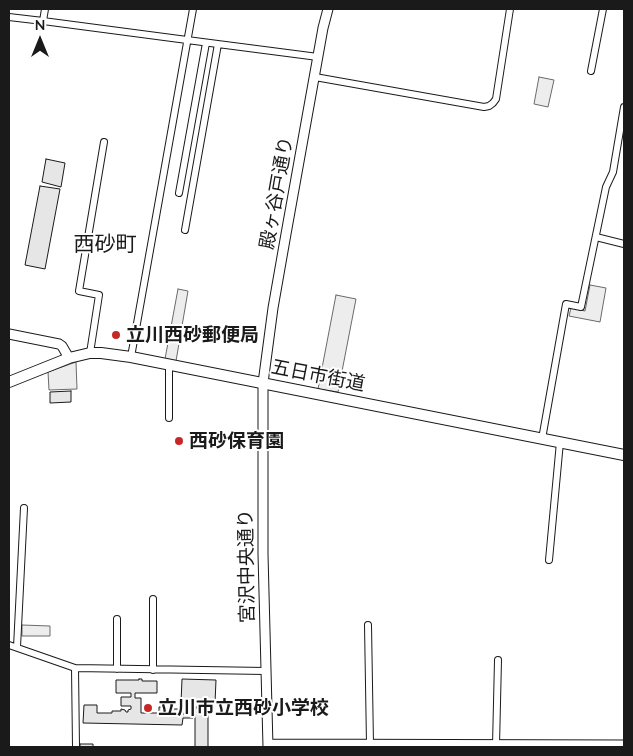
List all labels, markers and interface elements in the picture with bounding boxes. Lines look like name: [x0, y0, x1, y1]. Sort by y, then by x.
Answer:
north arrow: [15, 15, 65, 65]
text: N: [35, 16, 45, 34]
street label: 殿ヶ谷戸通り: [256, 135, 298, 251]
district label: 西砂町: [74, 232, 136, 258]
place label: 立川西砂郵便局: [126, 324, 259, 346]
marker: 立川西砂郵便局: [110, 329, 122, 341]
street label: 五日市街道: [269, 356, 367, 396]
place label: 西砂保育園: [189, 430, 284, 452]
marker: 西砂保育園: [173, 435, 185, 447]
street label: 宮沢中央通り: [235, 509, 259, 623]
place label: 立川市立西砂小学校: [158, 697, 329, 719]
marker: 立川市立西砂小学校: [142, 702, 154, 714]

